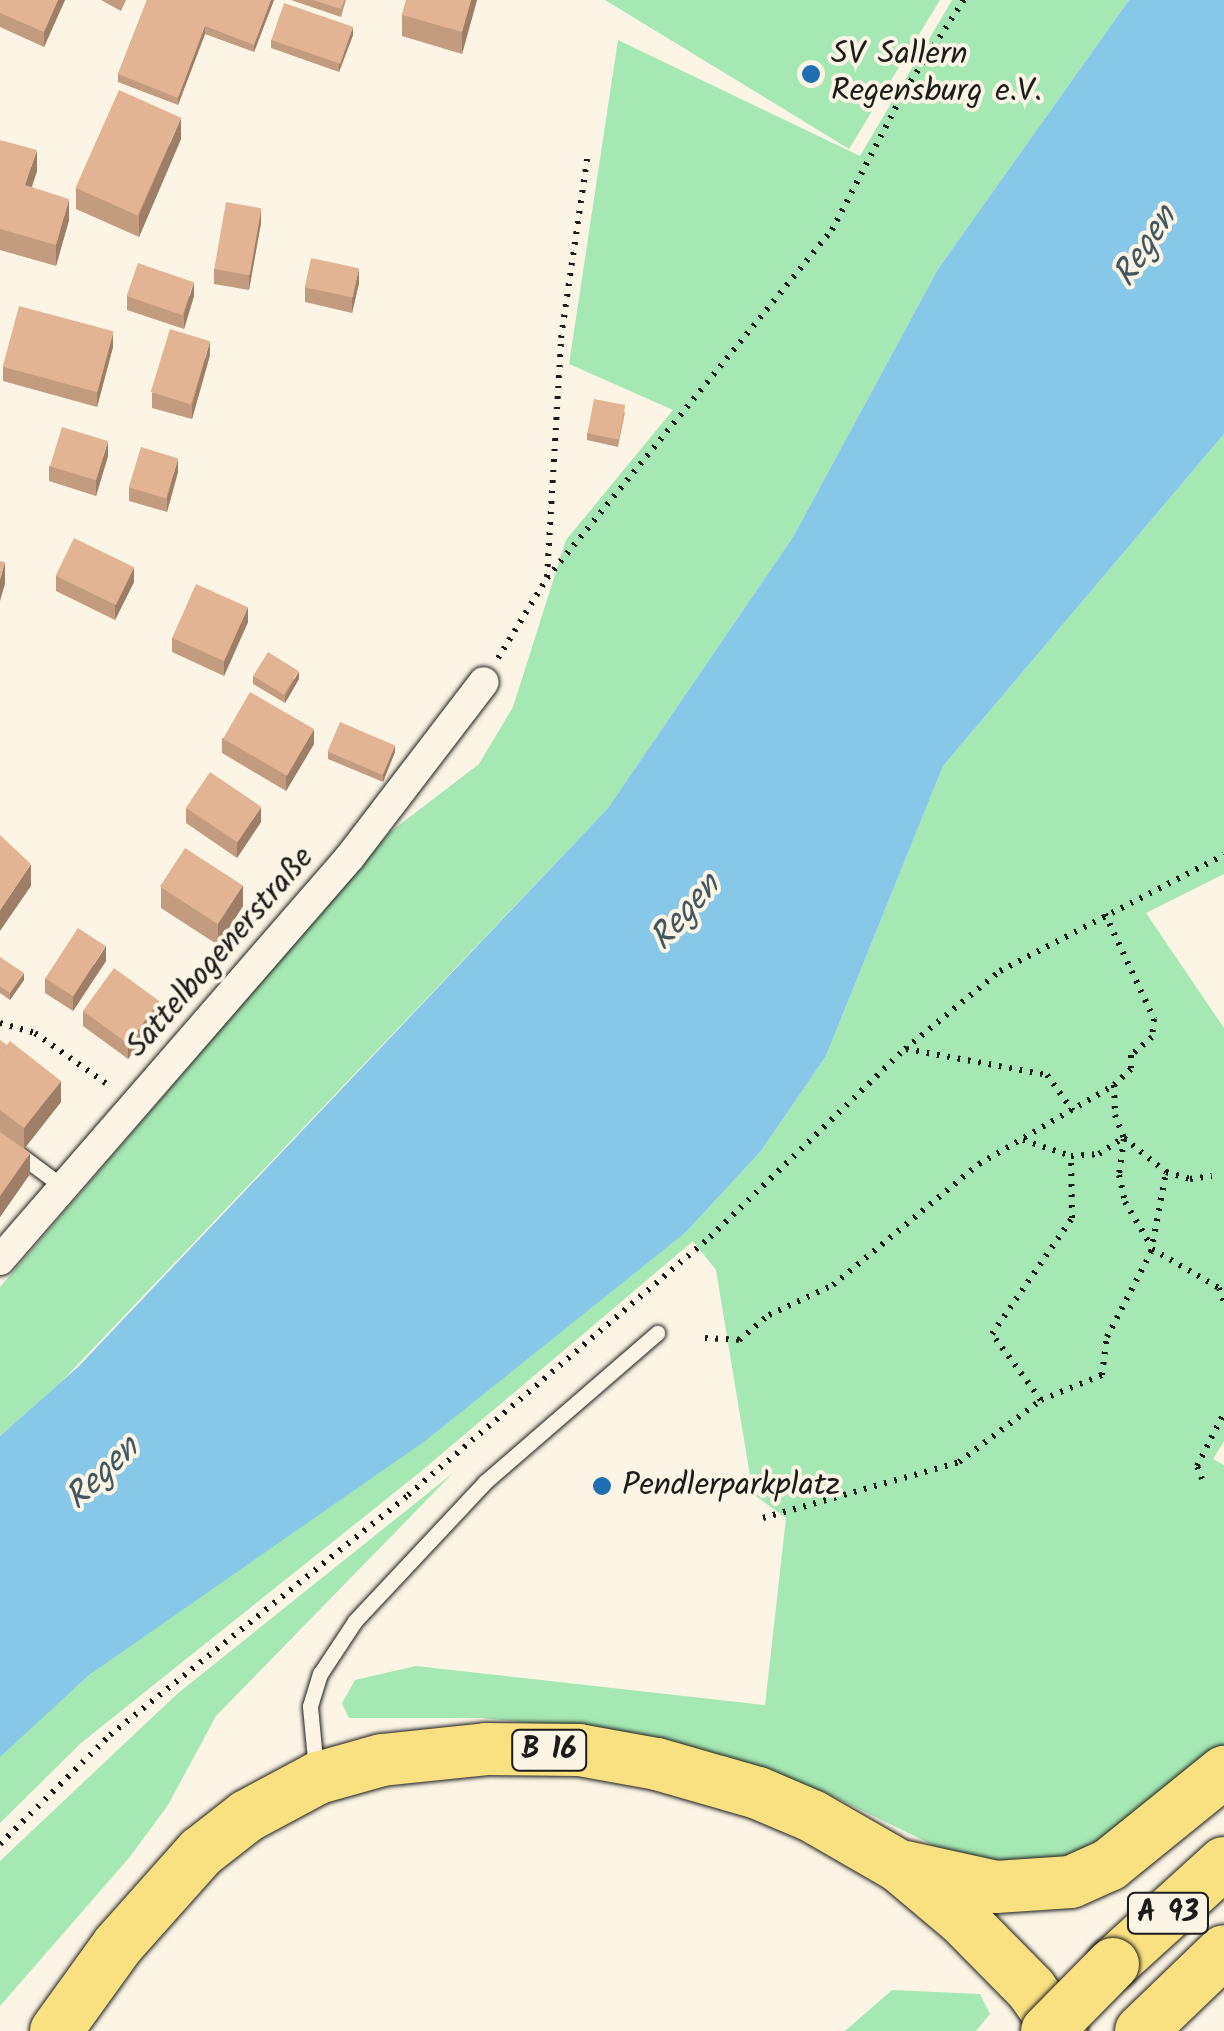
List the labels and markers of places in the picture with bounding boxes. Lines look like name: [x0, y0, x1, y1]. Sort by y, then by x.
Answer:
place label: SV Sallern Regensburg e.V.: [831, 37, 1042, 112]
marker: SV Sallern Regensburg e.V.: [800, 63, 822, 85]
place label: Pendlerparkplatz: [622, 1467, 840, 1505]
marker: Pendlerparkplatz: [591, 1475, 613, 1497]

